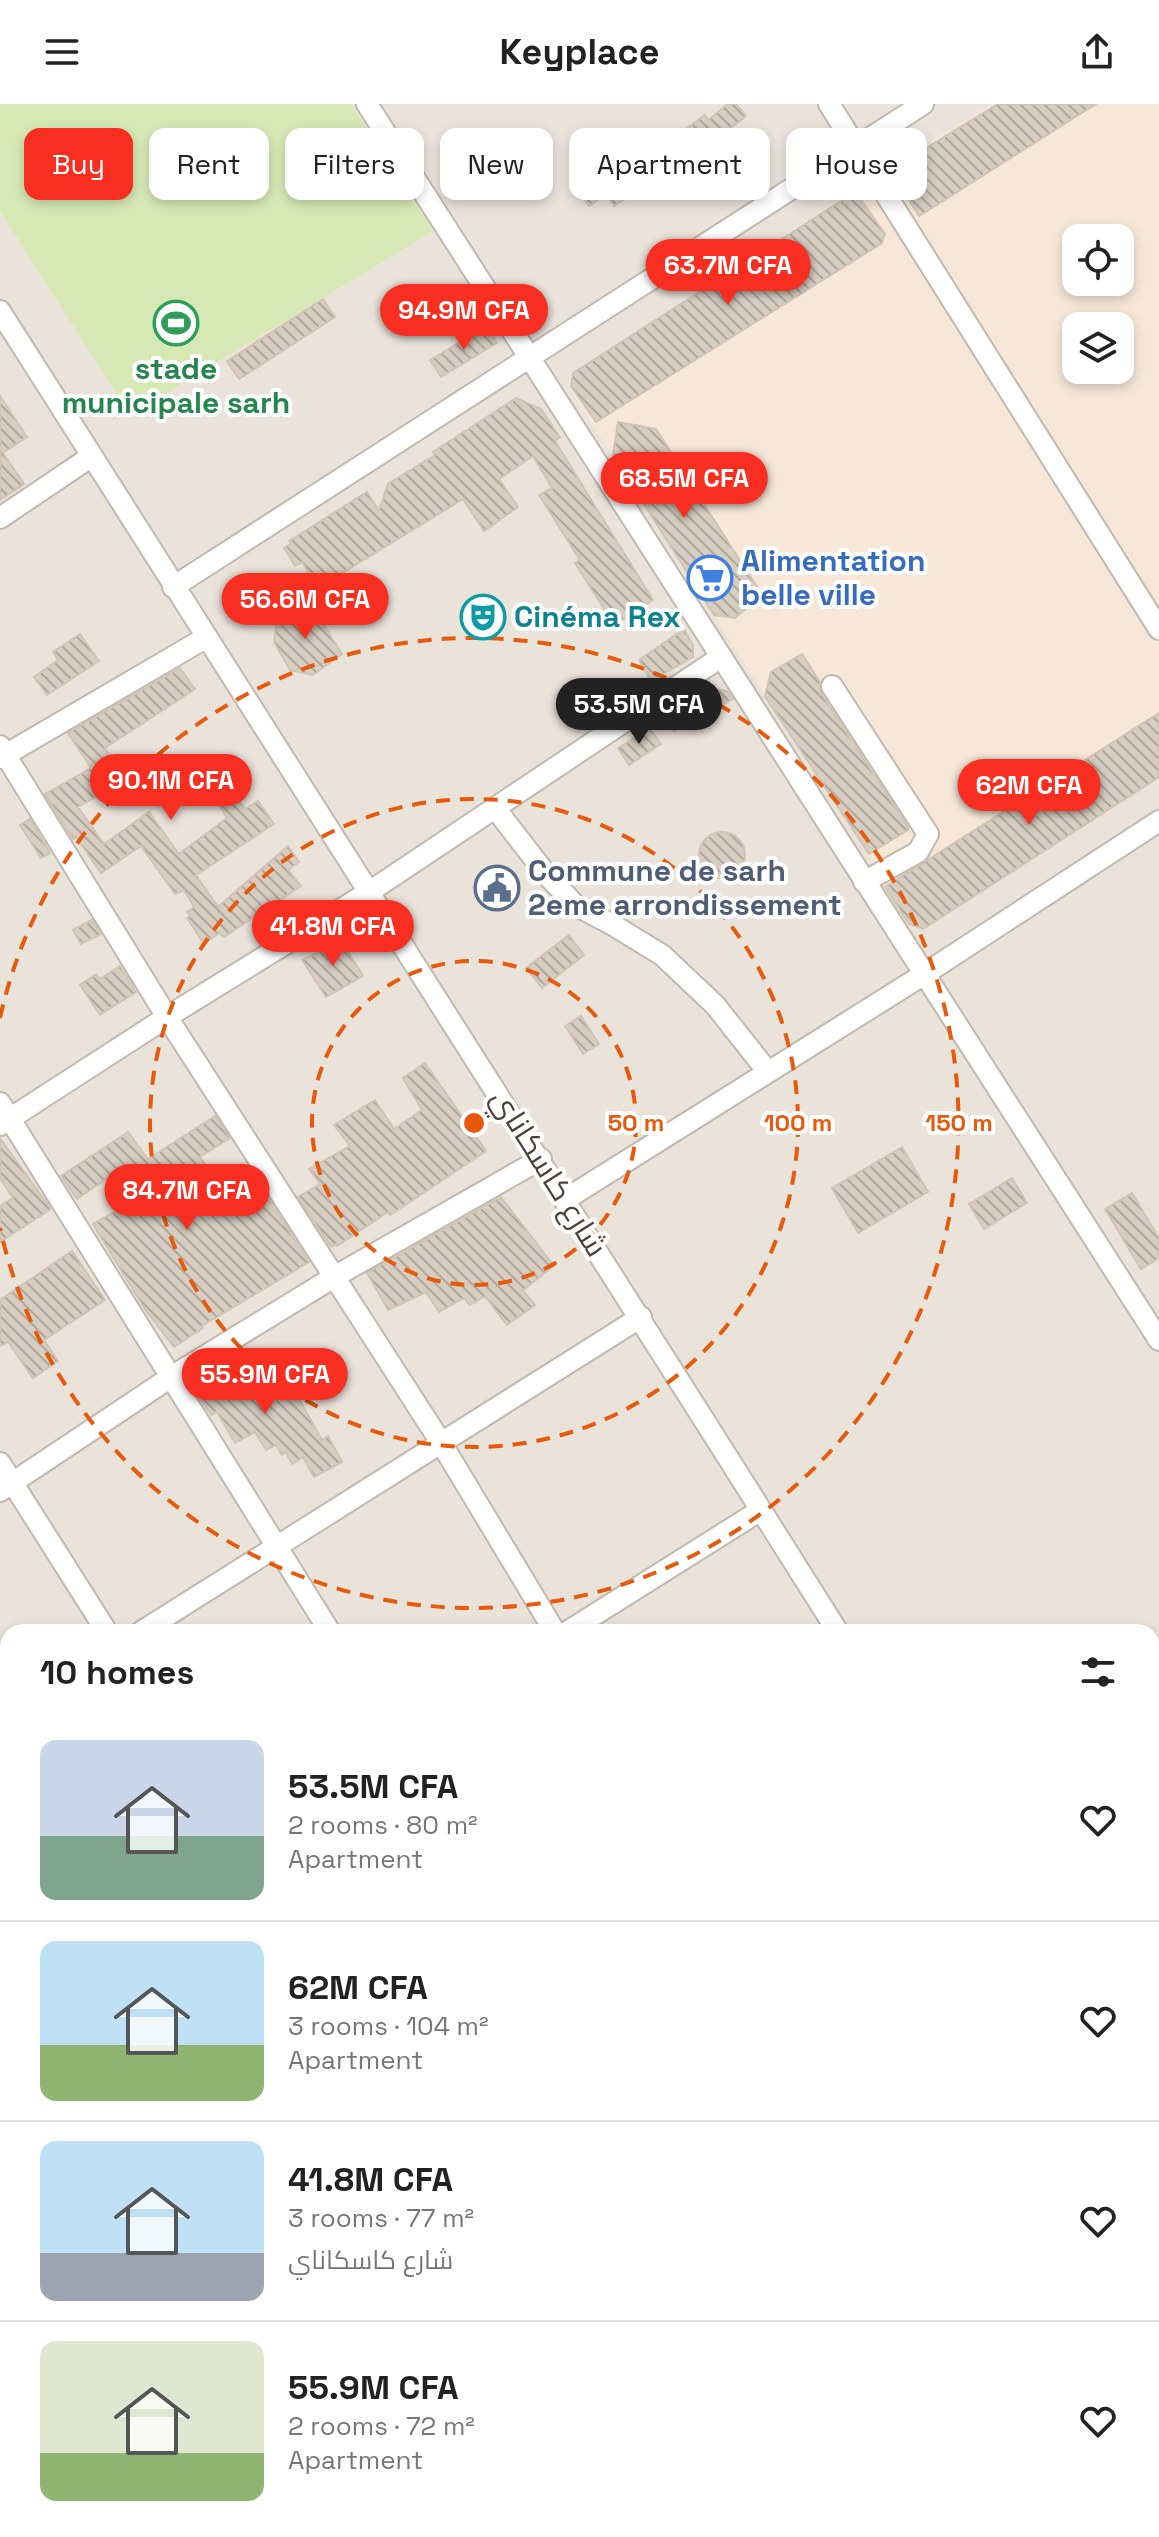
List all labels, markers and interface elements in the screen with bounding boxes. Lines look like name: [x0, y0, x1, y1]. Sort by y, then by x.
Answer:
text: Keyplace: [500, 29, 659, 75]
icon: menu: [40, 30, 84, 74]
icon: share: [1075, 30, 1119, 74]
chip: Buy: [24, 128, 133, 200]
chip: Rent: [149, 128, 269, 200]
chip: Filters: [285, 128, 424, 200]
chip: New: [440, 128, 553, 200]
chip: Apartment: [569, 128, 770, 200]
chip: House: [786, 128, 927, 200]
map controls: [1062, 224, 1134, 384]
button: locate: [1062, 224, 1134, 296]
pin: 63.7M CFA: [636, 239, 820, 307]
text: 63.7M CFA: [664, 248, 792, 282]
pin: 94.9M CFA: [372, 284, 556, 352]
text: 94.9M CFA: [398, 293, 530, 327]
sports icon: stade municipale sarh: [152, 299, 200, 347]
button: layers: [1062, 312, 1134, 384]
place label: stade municipale sarh: [62, 349, 290, 422]
pin: 68.5M CFA: [592, 452, 776, 520]
text: 68.5M CFA: [619, 461, 749, 495]
place label: Alimentation belle ville: [741, 541, 925, 614]
supermarket icon: Alimentation belle ville: [686, 554, 734, 602]
pin: 56.6M CFA: [213, 573, 397, 641]
text: 56.6M CFA: [240, 582, 370, 616]
theatre icon: Cinéma Rex: [459, 593, 507, 641]
place label: Cinéma Rex: [514, 597, 681, 636]
pin: 53.5M CFA: [547, 678, 731, 746]
text: 53.5M CFA: [574, 687, 704, 721]
pin: 90.1M CFA: [79, 754, 263, 822]
pin: 62M CFA: [955, 759, 1103, 827]
text: 90.1M CFA: [108, 763, 234, 797]
text: 62M CFA: [976, 768, 1082, 802]
place label: Commune de sarh 2eme arrondissement: [528, 851, 842, 924]
public building icon: Commune de sarh 2eme arrondissement: [473, 864, 521, 912]
pin: 41.8M CFA: [241, 900, 425, 968]
text: 41.8M CFA: [270, 909, 396, 943]
street label: شارع كاسكاناي: [479, 1082, 616, 1266]
text: 50 m: [608, 1107, 664, 1138]
text: 100 m: [764, 1107, 832, 1138]
text: 150 m: [925, 1107, 993, 1138]
centre of rings: [460, 1109, 488, 1137]
pin: 84.7M CFA: [95, 1164, 279, 1232]
text: 84.7M CFA: [123, 1173, 251, 1207]
pin: 55.9M CFA: [173, 1348, 357, 1416]
text: 55.9M CFA: [200, 1357, 330, 1391]
icon: filters: [1076, 1650, 1120, 1694]
text: 10 homes: [40, 1651, 194, 1694]
text: 53.5M CFA: [288, 1765, 458, 1808]
icon: home: [104, 1772, 200, 1868]
icon: heart: [1076, 1798, 1120, 1842]
text: 2 rooms · 80 m²: [288, 1808, 478, 1842]
text: Apartment: [288, 1842, 423, 1876]
text: 62M CFA: [288, 1966, 428, 2009]
icon: home: [104, 1973, 200, 2069]
icon: heart: [1076, 1999, 1120, 2043]
text: 3 rooms · 104 m²: [288, 2009, 489, 2043]
text: Apartment: [288, 2043, 423, 2077]
text: 41.8M CFA: [288, 2158, 453, 2201]
icon: home: [104, 2173, 200, 2269]
icon: heart: [1076, 2199, 1120, 2243]
text: 3 rooms · 77 m²: [288, 2201, 474, 2235]
text: شارع كاسكاناي: [288, 2243, 453, 2277]
text: 55.9M CFA: [288, 2366, 459, 2409]
icon: home: [104, 2373, 200, 2469]
icon: heart: [1076, 2399, 1120, 2443]
text: 2 rooms · 72 m²: [288, 2409, 475, 2443]
text: Apartment: [288, 2443, 423, 2477]

